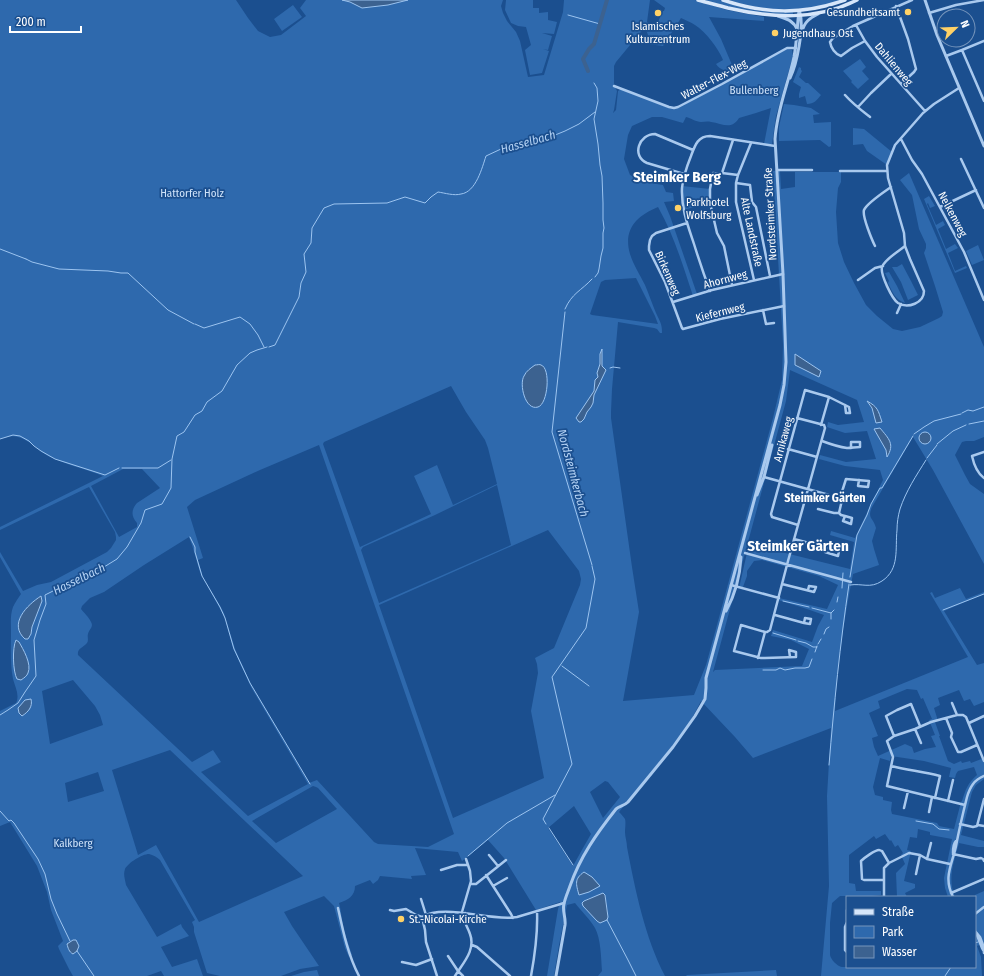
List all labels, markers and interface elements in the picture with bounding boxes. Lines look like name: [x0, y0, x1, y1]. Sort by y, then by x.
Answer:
place label: Gesundheitsamt: [826, 6, 900, 19]
marker: Gesundheitsamt: [903, 7, 913, 17]
scale bar: [10, 8, 81, 34]
marker: Islamisches Kulturzentrum: [653, 8, 663, 18]
north arrow: [936, 8, 976, 48]
text: 200 m: [16, 15, 46, 29]
text: N: [957, 19, 972, 30]
place label: Islamisches Kulturzentrum: [626, 20, 690, 46]
place label: Jugendhaus Ost: [783, 27, 854, 40]
marker: Jugendhaus Ost: [770, 28, 780, 38]
street label: Dahlienweg: [872, 40, 916, 89]
street label: Walter-Flex-Weg: [679, 56, 750, 102]
park label: Bullenberg: [730, 84, 779, 97]
water label: Hasselbach: [499, 128, 557, 156]
street label: Nordsteimker Straße: [762, 167, 779, 261]
district label: Steimker Berg: [633, 168, 722, 186]
park label: Hattorfer Holz: [160, 187, 224, 200]
street label: Nelkenweg: [935, 190, 970, 240]
place label: Parkhotel Wolfsburg: [686, 196, 732, 222]
street label: Alte Landstraße: [738, 196, 765, 268]
marker: Parkhotel Wolfsburg: [673, 203, 683, 213]
street label: Birkenweg: [652, 249, 683, 298]
street label: Ahornweg: [702, 267, 749, 292]
street label: Kiefernweg: [694, 300, 747, 325]
street label: Arnikaweg: [771, 414, 796, 463]
water label: Nordsteimkerbach: [555, 428, 591, 518]
district label: Steimker Gärten: [784, 491, 866, 505]
district label: Steimker Gärten: [747, 537, 849, 555]
water label: Hasselbach: [51, 560, 107, 598]
park label: Kalkberg: [53, 837, 93, 850]
legend: [846, 896, 976, 968]
text: Straße: [882, 905, 914, 919]
place label: St.-Nicolai-Kirche: [409, 913, 487, 926]
marker: St.-Nicolai-Kirche: [396, 914, 406, 924]
text: Park: [882, 925, 904, 939]
text: Wasser: [882, 945, 917, 959]

